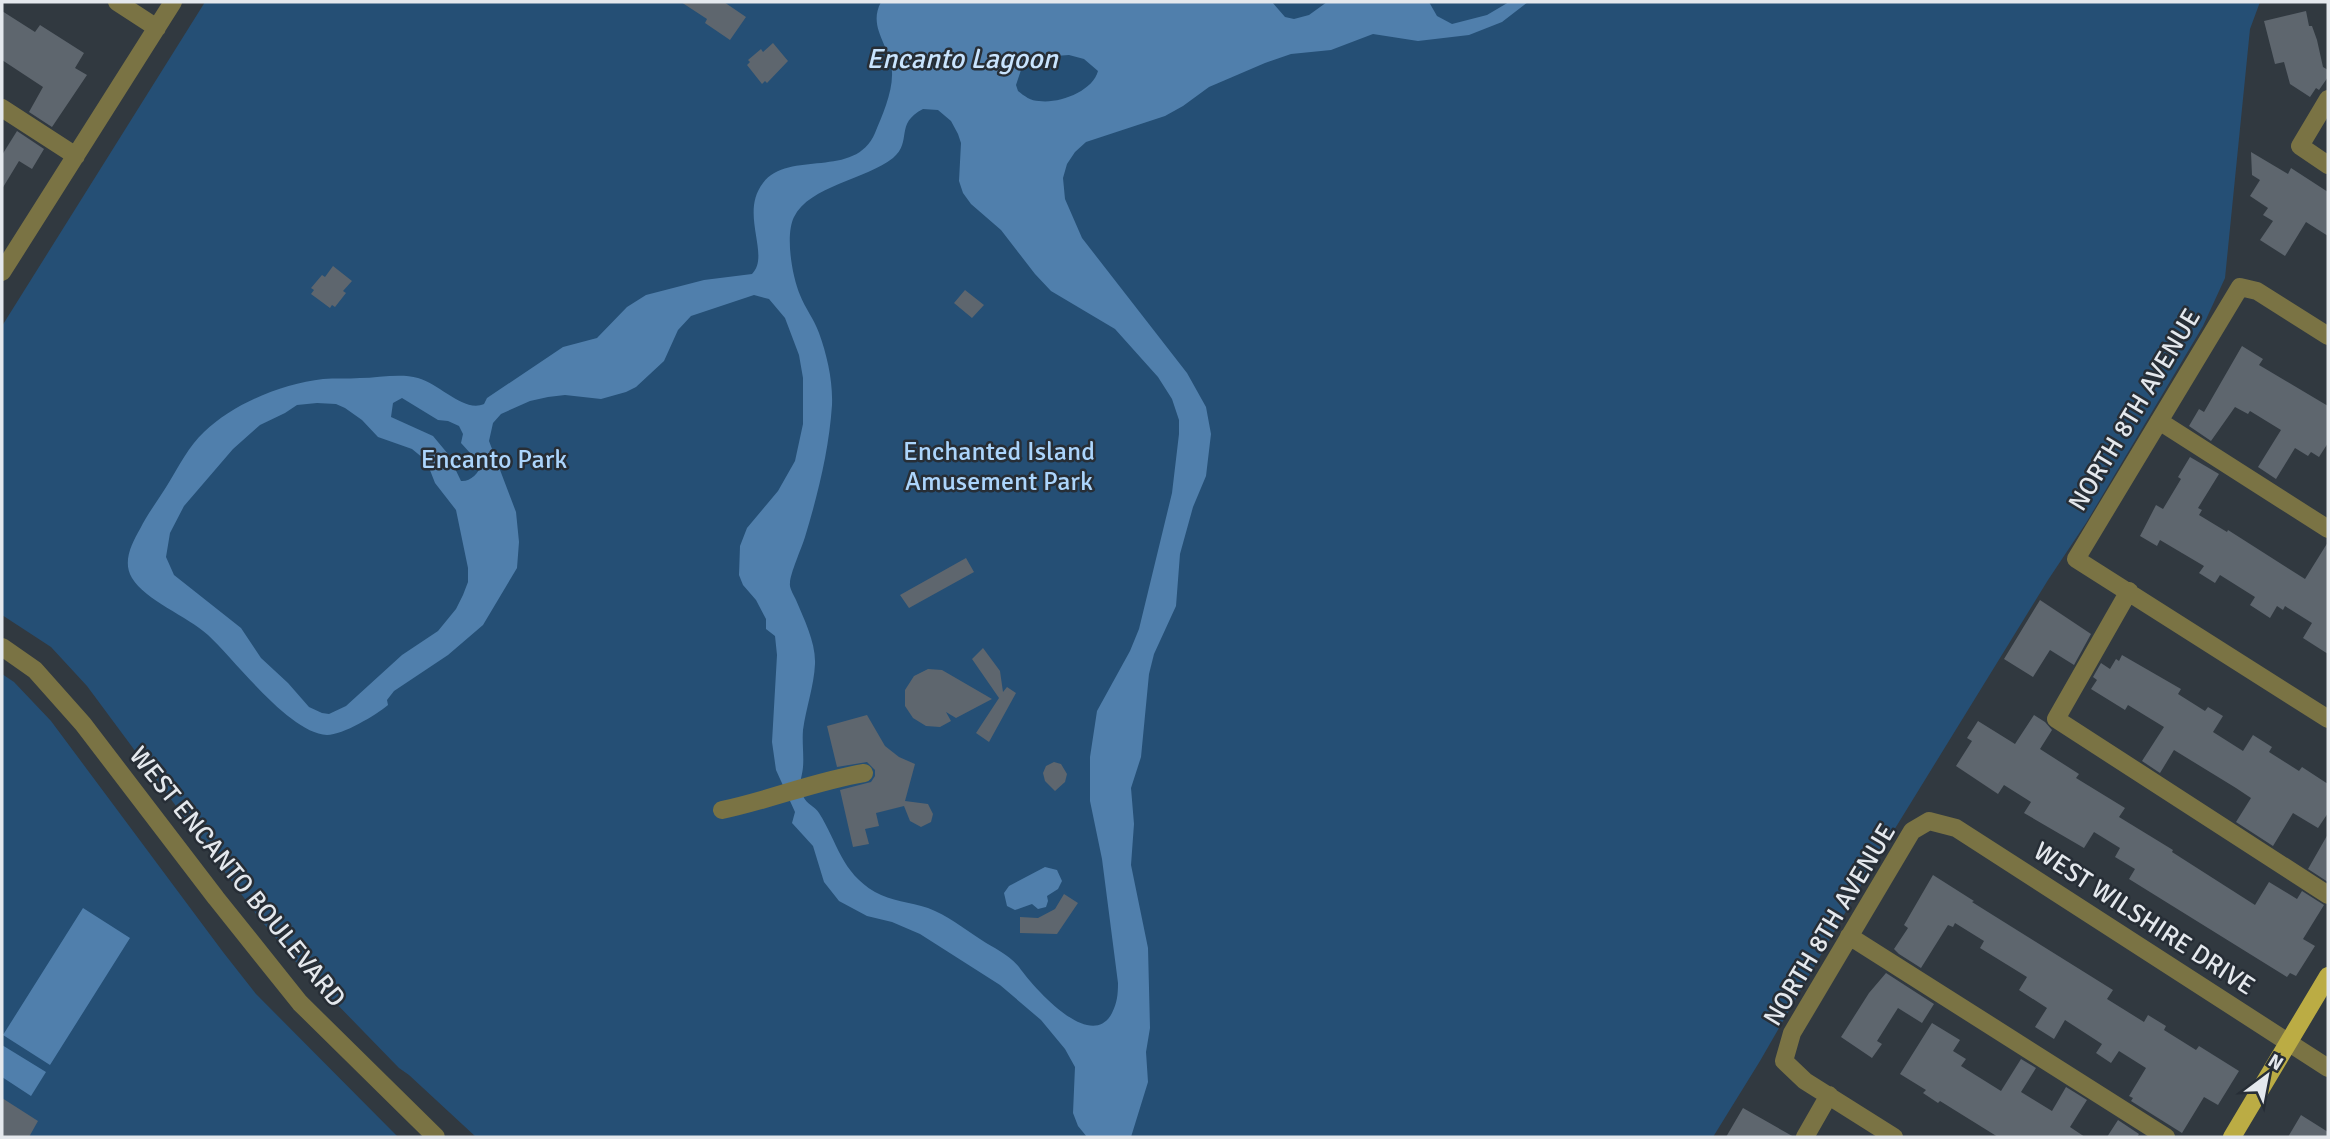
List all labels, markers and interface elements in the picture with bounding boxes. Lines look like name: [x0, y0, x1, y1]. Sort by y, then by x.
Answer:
water label: Encanto Lagoon: [866, 42, 1059, 76]
street label: NORTH 8TH AVENUE: [2062, 303, 2208, 517]
park label: Enchanted Island Amusement Park: [903, 436, 1095, 498]
park label: Encanto Park: [421, 444, 567, 476]
street label: WEST ENCANTO BOULEVARD: [122, 740, 352, 1014]
street label: NORTH 8TH AVENUE: [1757, 818, 1903, 1032]
street label: WEST WILSHIRE DRIVE: [2027, 835, 2261, 1003]
north arrow: [2232, 1041, 2302, 1111]
text: N: [2264, 1049, 2287, 1076]

